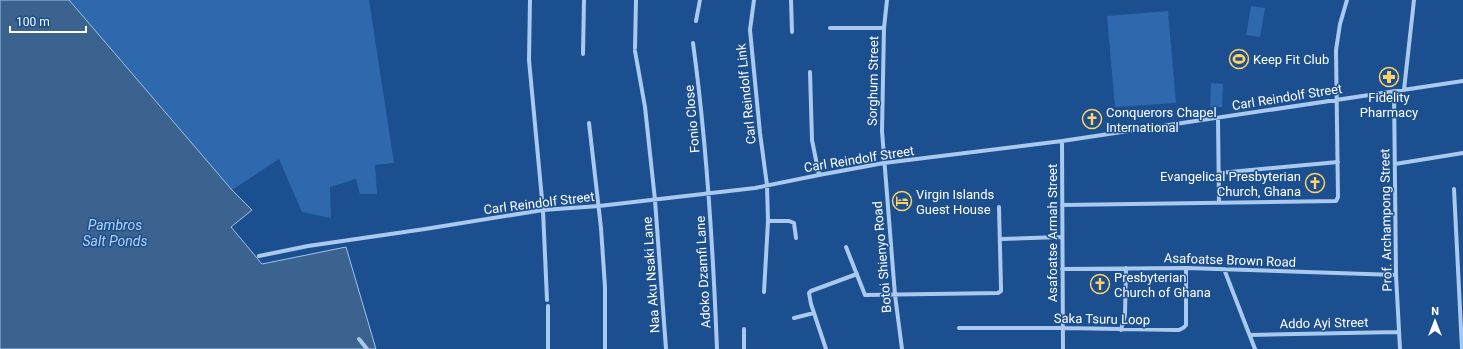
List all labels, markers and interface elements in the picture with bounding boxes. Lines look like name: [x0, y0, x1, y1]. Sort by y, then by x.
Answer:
scale bar: [10, 8, 86, 34]
text: 100 m: [16, 15, 50, 29]
street label: Sorghum Street: [865, 36, 881, 126]
street label: Carl Reindolf Link: [733, 43, 759, 145]
sports icon: Keep Fit Club: [1228, 48, 1250, 70]
place label: Keep Fit Club: [1253, 52, 1329, 67]
pharmacy icon: Fidelity Pharmacy: [1378, 66, 1400, 88]
street label: Carl Reindolf Street: [1231, 81, 1343, 113]
street label: Fonio Close: [682, 84, 702, 154]
place label: Fidelity Pharmacy: [1360, 90, 1418, 120]
place label: Conquerors Chapel International: [1106, 105, 1217, 135]
church icon: Conquerors Chapel International: [1081, 108, 1103, 130]
street label: Carl Reindolf Street: [803, 143, 915, 175]
street label: Prof. Archampong Street: [1377, 148, 1395, 292]
street label: Asafoatse Armah Street: [1045, 164, 1060, 302]
place label: Evangelical Presbyterian Church, Ghana: [1160, 169, 1301, 199]
church icon: Evangelical Presbyterian Church, Ghana: [1304, 172, 1326, 194]
place label: Virgin Islands Guest House: [916, 187, 995, 217]
street label: Carl Reindolf Street: [483, 189, 595, 217]
hotel icon: Virgin Islands Guest House: [891, 190, 913, 212]
street label: Botoi Shienyo Road: [870, 201, 894, 313]
street label: Adoko Dzamfi Lane: [693, 215, 713, 329]
street label: Naa Aku Nsaki Lane: [639, 216, 663, 334]
water label: Pambros Salt Ponds: [82, 217, 148, 249]
street label: Asafoatse Brown Road: [1164, 250, 1296, 270]
place label: Presbyterian Church of Ghana: [1114, 270, 1211, 300]
church icon: Presbyterian Church of Ghana: [1089, 273, 1111, 295]
north arrow: [1415, 301, 1455, 341]
text: N: [1431, 305, 1439, 318]
street label: Saka Tsuru Loop: [1054, 311, 1150, 327]
street label: Addo Ayi Street: [1279, 315, 1369, 331]

